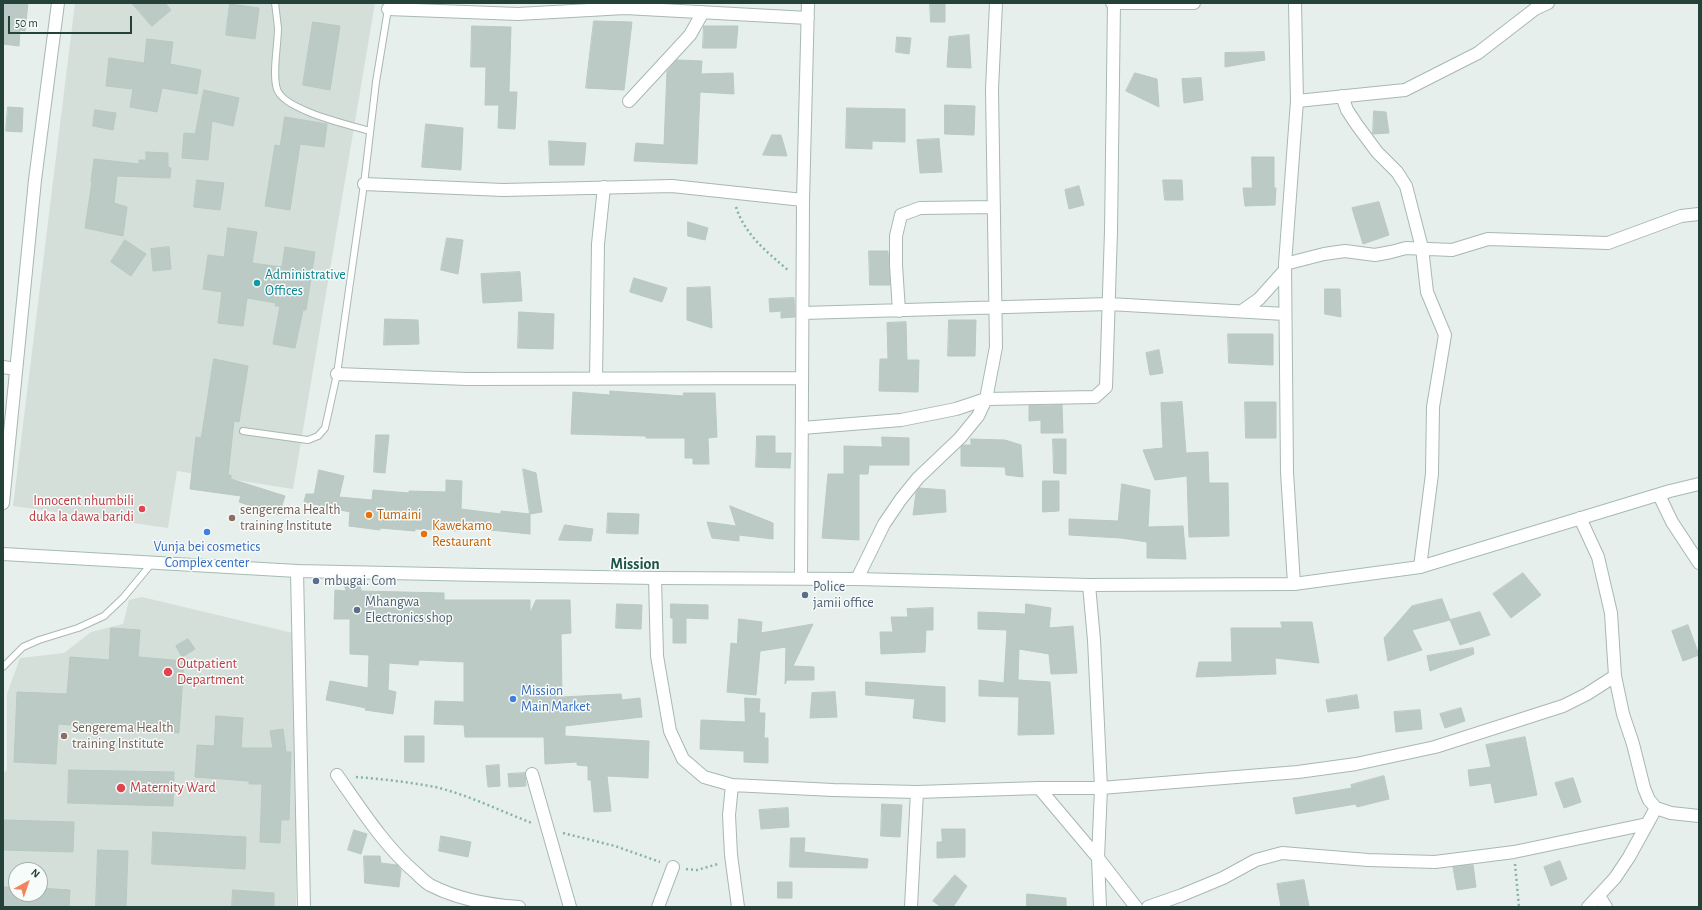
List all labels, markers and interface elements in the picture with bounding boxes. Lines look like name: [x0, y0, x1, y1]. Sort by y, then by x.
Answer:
scale bar: [10, 8, 134, 34]
text: 50 m: [15, 17, 38, 29]
place label: Administrative Offices: [265, 267, 346, 300]
marker: Administrative Offices: [252, 278, 262, 288]
place label: Innocent nhumbili duka la dawa baridi: [29, 493, 134, 526]
place label: sengerema Health training Institute: [240, 502, 340, 534]
marker: Innocent nhumbili duka la dawa baridi: [137, 504, 147, 514]
place label: Tumaini: [377, 507, 421, 523]
marker: Tumaini: [364, 510, 374, 520]
marker: sengerema Health training Institute: [227, 513, 237, 523]
place label: Kawekamo Restaurant: [432, 518, 492, 550]
marker: Vunja bei cosmetics Complex center: [202, 527, 212, 537]
marker: Kawekamo Restaurant: [419, 529, 429, 539]
place label: Vunja bei cosmetics Complex center: [154, 539, 260, 572]
district label: Mission: [610, 554, 660, 574]
place label: mbugai. Com: [324, 573, 396, 589]
marker: mbugai. Com: [311, 576, 321, 586]
place label: Police jamii office: [813, 579, 874, 612]
marker: Police jamii office: [800, 590, 810, 600]
place label: Mhangwa Electronics shop: [365, 594, 453, 626]
marker: Mhangwa Electronics shop: [352, 605, 362, 615]
place label: Outpatient Department: [177, 656, 244, 688]
marker: Outpatient Department: [162, 666, 174, 678]
place label: Mission Main Market: [521, 683, 590, 716]
marker: Mission Main Market: [508, 694, 518, 704]
place label: Sengerema Health training Institute: [72, 720, 174, 752]
marker: Sengerema Health training Institute: [59, 731, 69, 741]
place label: Maternity Ward: [130, 780, 216, 796]
marker: Maternity Ward: [115, 782, 127, 794]
north arrow: [8, 862, 48, 902]
text: N: [29, 867, 42, 880]

